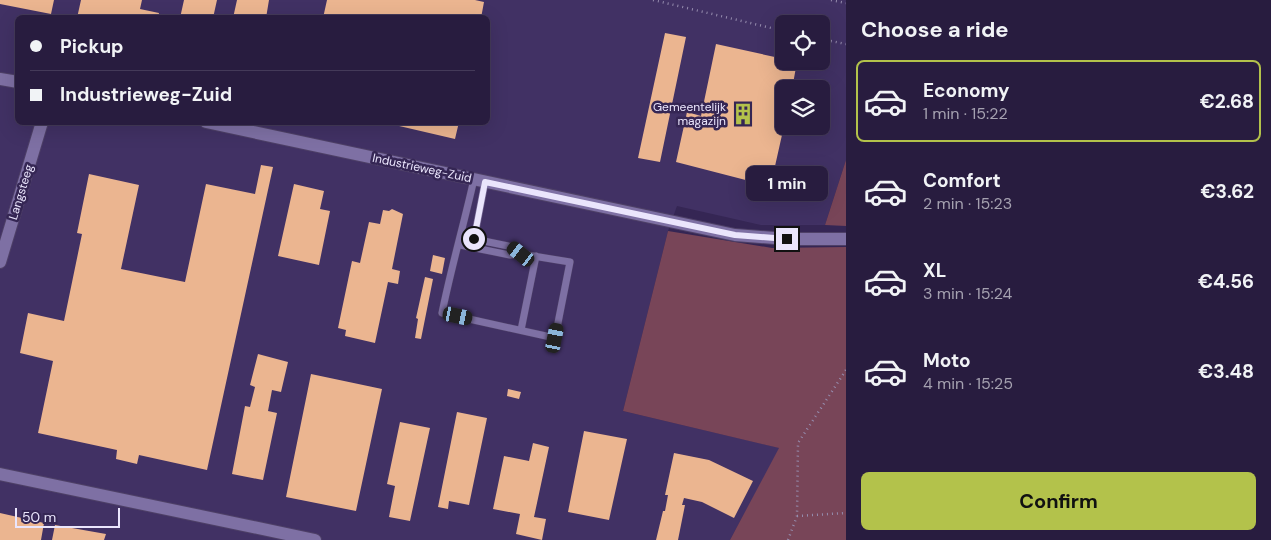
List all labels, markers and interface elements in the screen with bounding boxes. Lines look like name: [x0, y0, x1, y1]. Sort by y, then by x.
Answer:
map controls: [775, 15, 830, 135]
button: locate: [775, 15, 830, 70]
text: Choose a ride: [861, 15, 1009, 44]
text: Pickup: [60, 34, 124, 59]
text: Economy: [923, 78, 1010, 103]
icon: car: [863, 79, 908, 124]
button: layers: [775, 80, 830, 135]
text: Industrieweg-Zuid: [60, 82, 232, 107]
text: €2.68: [1200, 89, 1254, 114]
place label: Gemeentelijk magazijn: [653, 99, 726, 129]
building icon: Gemeentelijk magazijn: [730, 101, 756, 127]
text: 1 min · 15:22: [923, 103, 1008, 124]
street label: Industrieweg-Zuid: [371, 150, 473, 186]
street label: Langsteeg: [5, 162, 37, 222]
callout: 1 min: [746, 166, 828, 202]
text: Comfort: [923, 168, 1001, 193]
icon: car: [863, 169, 908, 214]
text: 1 min: [768, 173, 806, 194]
text: €3.62: [1201, 179, 1254, 204]
text: 2 min · 15:23: [923, 193, 1012, 214]
route start: [463, 228, 485, 250]
route end: [776, 228, 798, 250]
car: [504, 239, 537, 269]
text: XL: [923, 258, 946, 283]
icon: car: [863, 259, 908, 304]
text: €4.56: [1198, 269, 1254, 294]
text: 3 min · 15:24: [923, 283, 1012, 304]
car: [441, 306, 474, 326]
car: [544, 322, 565, 354]
text: Moto: [923, 348, 971, 373]
icon: car: [863, 349, 908, 394]
text: €3.48: [1198, 359, 1254, 384]
text: 4 min · 15:25: [923, 373, 1013, 394]
button: Confirm: [861, 472, 1256, 530]
scale bar: [15, 505, 120, 528]
text: 50 m: [22, 508, 56, 526]

